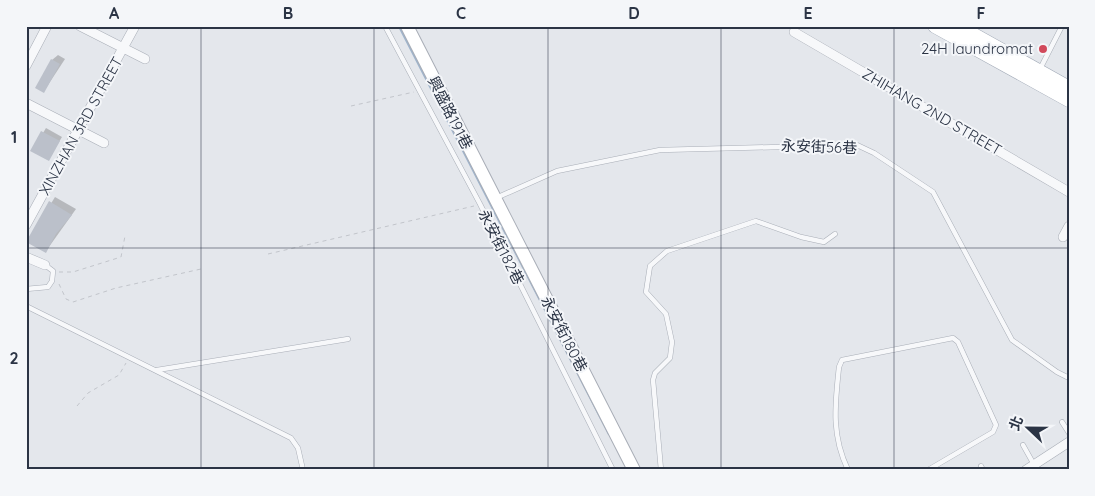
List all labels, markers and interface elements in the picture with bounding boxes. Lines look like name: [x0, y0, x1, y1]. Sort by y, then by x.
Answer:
text: A: [109, 3, 120, 23]
text: B: [283, 3, 293, 23]
text: C: [456, 3, 466, 23]
text: D: [628, 3, 640, 23]
text: E: [803, 3, 813, 23]
text: F: [977, 3, 986, 23]
place label: 24H laundromat: [921, 39, 1033, 58]
marker: 24H laundromat: [1037, 43, 1049, 55]
street label: XINZHAN 3RD STREET: [35, 53, 127, 198]
street label: ZHIHANG 2ND STREET: [859, 64, 1005, 159]
street label: 興盛路191巷: [424, 73, 477, 153]
text: 1: [11, 127, 17, 147]
street label: 永安街56巷: [781, 136, 857, 157]
street label: 永安街182巷: [474, 206, 529, 288]
street label: 永安街180巷: [537, 293, 592, 375]
text: 2: [9, 348, 19, 368]
north arrow: [1002, 404, 1052, 454]
text: 北: [1005, 413, 1027, 433]

